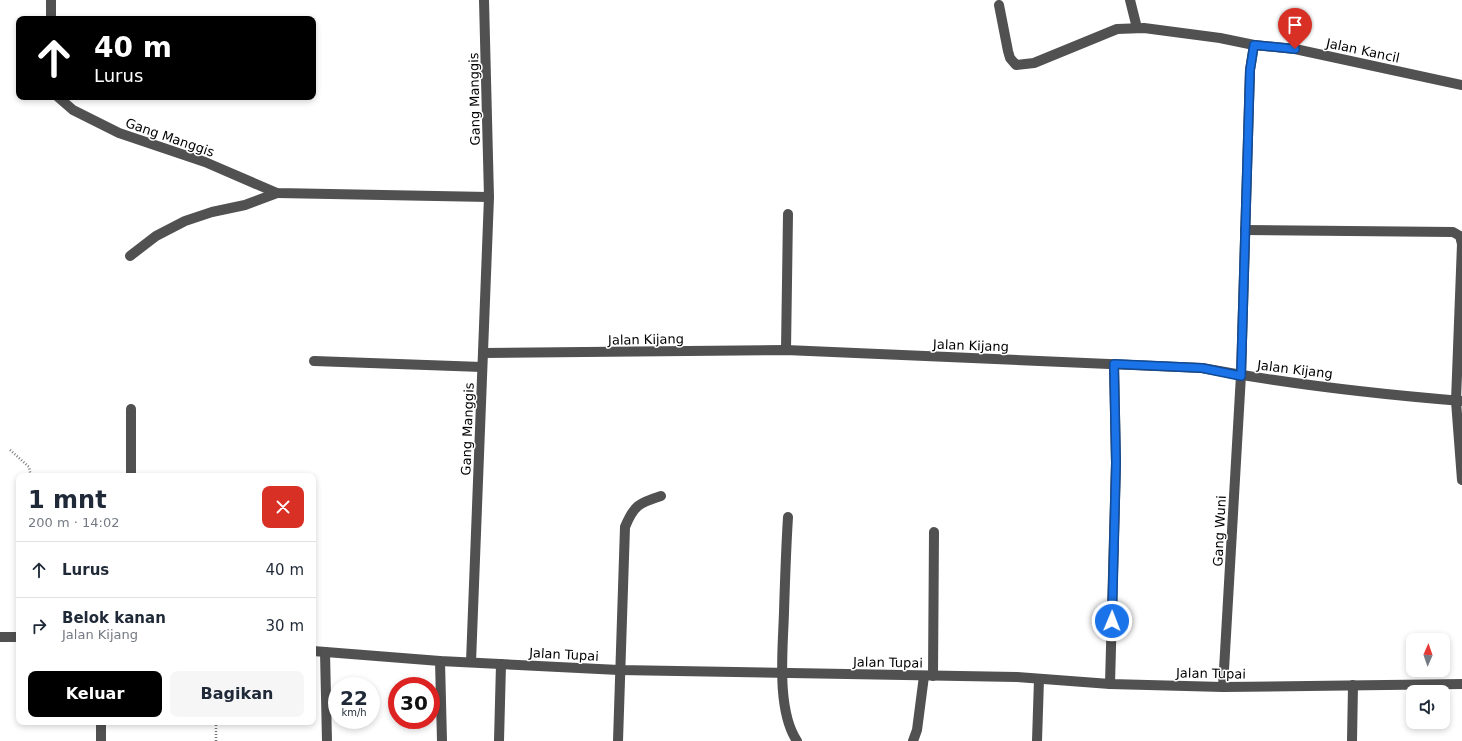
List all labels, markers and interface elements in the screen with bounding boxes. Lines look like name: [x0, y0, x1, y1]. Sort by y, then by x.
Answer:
pin: [1278, 8, 1312, 49]
icon: arrive: [1284, 14, 1306, 36]
text: 40 m: [94, 31, 172, 64]
icon: ahead: [28, 32, 80, 84]
street label: Jalan Kancil: [1324, 35, 1401, 66]
street label: Gang Manggis: [466, 52, 483, 146]
text: Lurus: [94, 65, 143, 86]
street label: Gang Manggis: [123, 115, 216, 160]
street label: Jalan Kijang: [607, 331, 684, 348]
street label: Jalan Kijang: [932, 337, 1009, 354]
street label: Jalan Kijang: [1255, 357, 1334, 382]
street label: Gang Manggis: [458, 382, 477, 476]
text: 1 mnt: [28, 486, 107, 514]
button: close: [262, 486, 304, 528]
street label: Gang Wuni: [1210, 495, 1229, 567]
text: 200 m · 14:02: [28, 515, 119, 530]
icon: ahead: [28, 559, 50, 581]
text: Lurus: [62, 561, 109, 579]
text: 40 m: [266, 561, 304, 579]
position arrow: [1091, 600, 1133, 642]
text: Belok kanan: [62, 609, 166, 627]
icon: right: [28, 615, 50, 637]
text: 30 m: [266, 617, 304, 635]
text: Jalan Kijang: [62, 627, 138, 642]
north arrow: [1406, 633, 1450, 677]
map controls: [1406, 633, 1450, 729]
street label: Jalan Tupai: [528, 645, 599, 664]
street label: Jalan Tupai: [852, 654, 923, 671]
street label: Jalan Tupai: [1175, 665, 1246, 682]
button: Keluar: [28, 671, 162, 717]
button: Bagikan: [170, 671, 304, 717]
speed limit sign: 30: [388, 677, 440, 729]
button: sound: [1406, 685, 1450, 729]
text: 22: [340, 686, 368, 710]
text: km/h: [341, 707, 367, 718]

